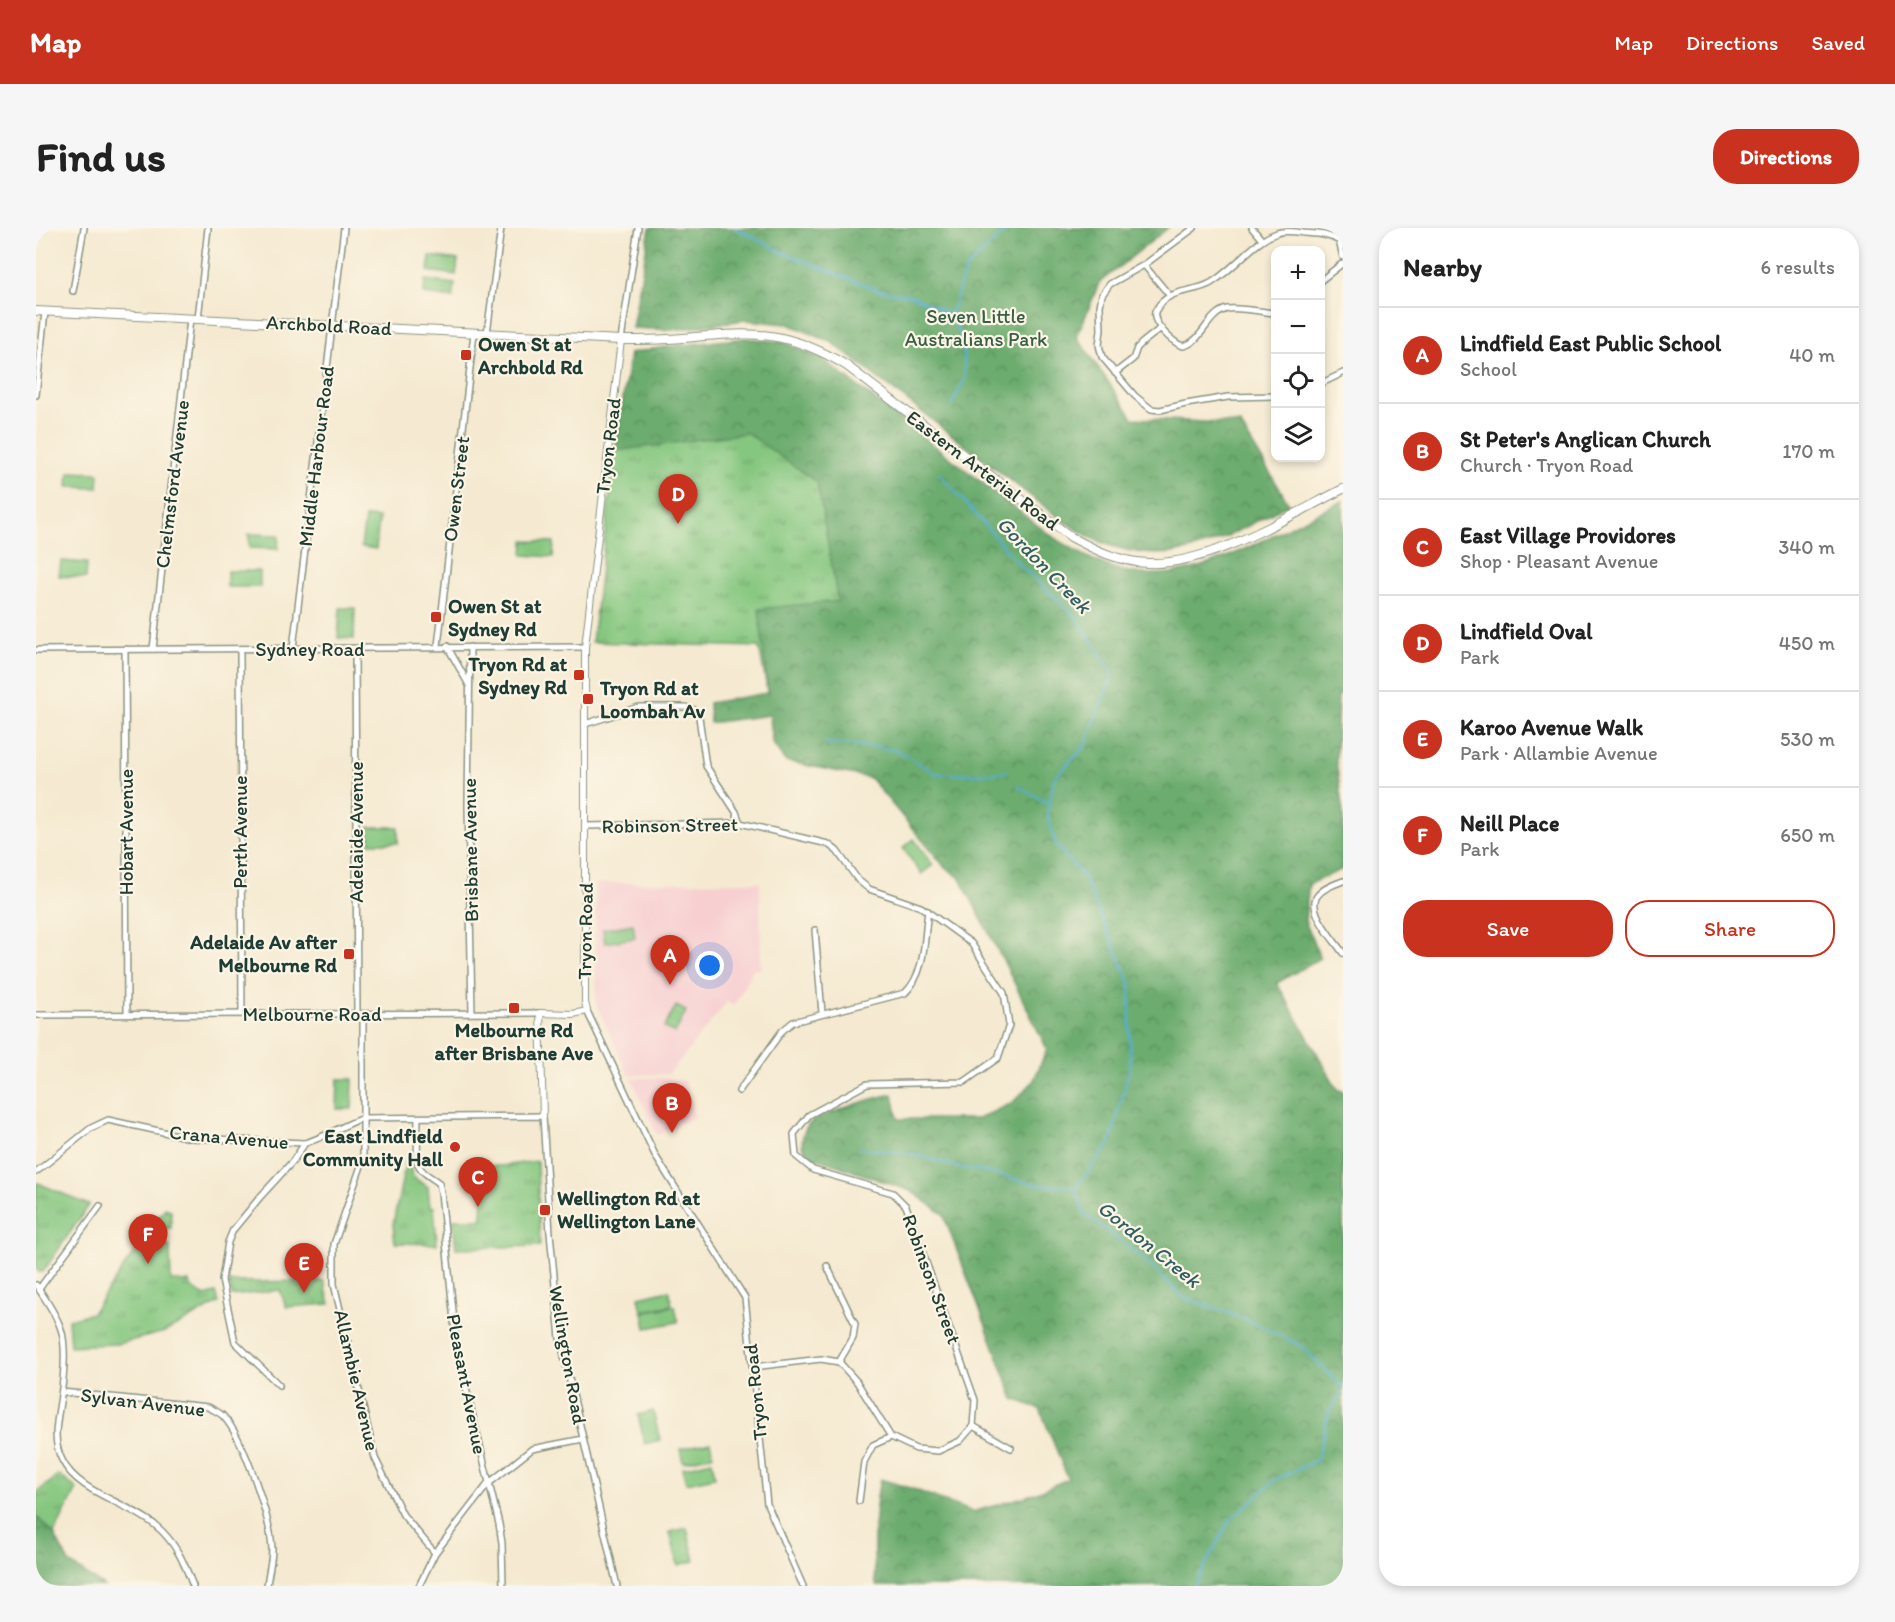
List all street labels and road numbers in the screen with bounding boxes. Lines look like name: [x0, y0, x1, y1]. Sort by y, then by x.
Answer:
street label: Archbold Road: [266, 310, 392, 340]
street label: Middle Harbour Road: [293, 364, 339, 548]
street label: Tryon Road: [590, 396, 626, 496]
street label: Chelmsford Avenue: [150, 398, 194, 570]
street label: Eastern Arterial Road: [902, 405, 1064, 535]
street label: Owen Street: [438, 434, 474, 543]
street label: Sydney Road: [255, 637, 365, 661]
street label: Adelaide Avenue: [344, 761, 368, 903]
street label: Hobart Avenue: [114, 769, 138, 895]
street label: Perth Avenue: [228, 775, 252, 889]
street label: Brisbane Avenue: [457, 778, 483, 922]
street label: Robinson Street: [602, 812, 738, 838]
street label: Tryon Road: [572, 882, 598, 980]
street label: Melbourne Road: [242, 1002, 382, 1026]
street label: Crana Avenue: [168, 1120, 290, 1154]
street label: Robinson Street: [897, 1211, 967, 1347]
street label: Wellington Road: [544, 1284, 592, 1426]
street label: Allambie Avenue: [329, 1307, 385, 1453]
street label: Pleasant Avenue: [442, 1312, 492, 1456]
street label: Tryon Road: [738, 1342, 772, 1442]
street label: Sylvan Avenue: [79, 1382, 207, 1422]

